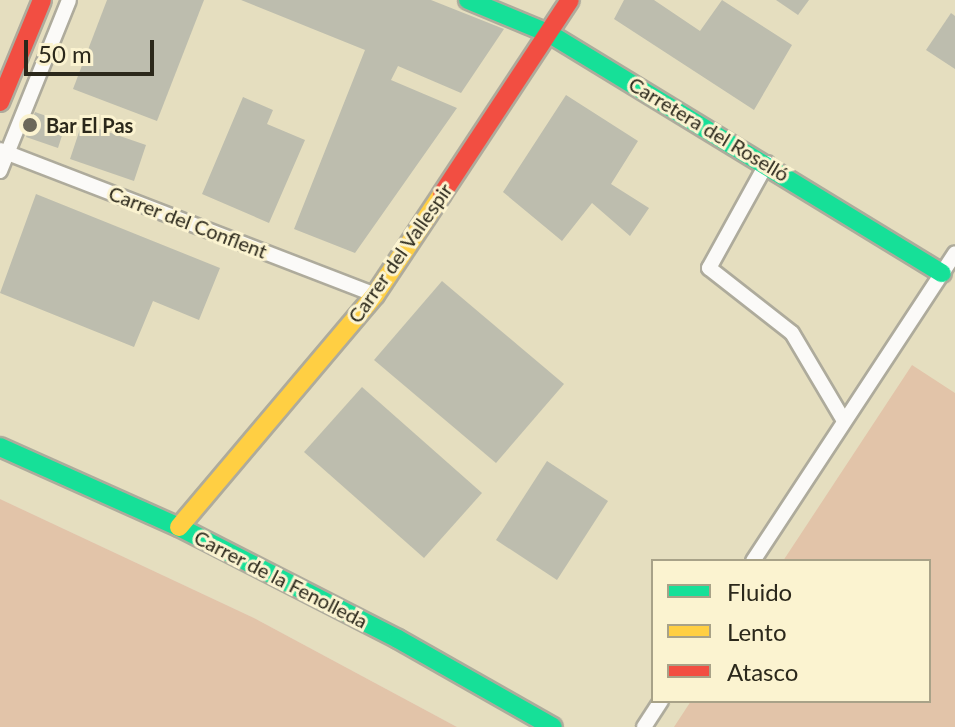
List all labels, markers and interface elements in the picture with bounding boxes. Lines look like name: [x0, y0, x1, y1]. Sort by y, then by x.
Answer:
scale bar: [28, 24, 158, 74]
text: 50 m: [38, 39, 92, 68]
street label: Carretera del Roselló: [625, 72, 793, 186]
place label: Bar El Pas: [46, 113, 134, 137]
marker: Bar El Pas: [21, 116, 39, 134]
street label: Carrer del Vallespir: [343, 178, 457, 328]
street label: Carrer del Conflent: [105, 181, 271, 263]
street label: Carrer de la Fenolleda: [190, 525, 372, 633]
legend: [651, 559, 931, 703]
text: Fluido: [727, 577, 792, 606]
text: Lento: [727, 617, 787, 646]
text: Atasco: [727, 657, 798, 686]

